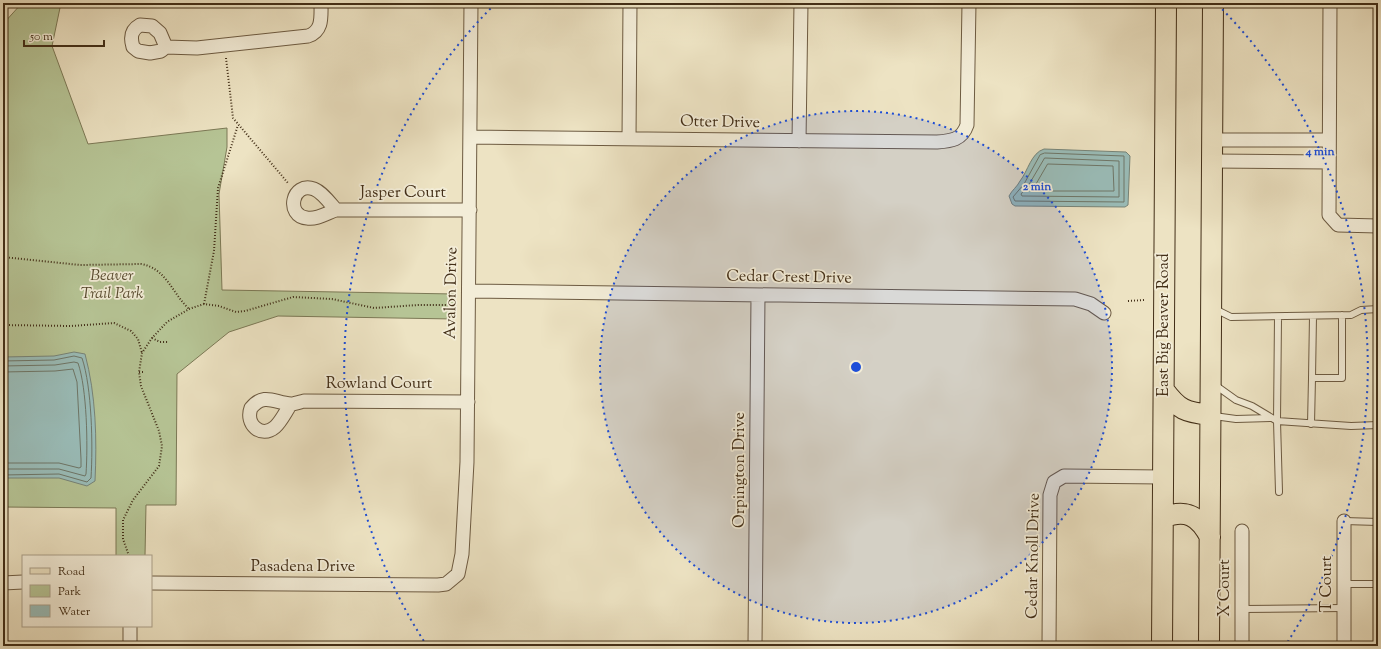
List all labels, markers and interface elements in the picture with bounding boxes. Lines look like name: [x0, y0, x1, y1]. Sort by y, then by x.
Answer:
scale bar: [24, 22, 104, 48]
text: 50 m: [29, 28, 53, 46]
street label: Otter Drive: [680, 111, 760, 135]
text: 4 min: [1304, 143, 1335, 161]
text: 2 min: [1023, 178, 1052, 196]
street label: Jasper Court: [359, 182, 446, 205]
street label: Avalon Drive: [440, 247, 464, 339]
street label: East Big Beaver Road: [1153, 253, 1176, 397]
park label: Beaver Trail Park: [81, 265, 143, 306]
street label: Cedar Crest Drive: [726, 265, 852, 291]
centre of rings: [849, 360, 863, 374]
street label: Rowland Court: [326, 373, 433, 396]
street label: Orpington Drive: [729, 412, 752, 528]
street label: Cedar Knoll Drive: [1021, 493, 1047, 619]
legend: [22, 555, 152, 627]
street label: T Court: [1316, 555, 1339, 612]
street label: Pasadena Drive: [251, 556, 355, 579]
street label: X Court: [1214, 559, 1237, 617]
text: Road: [58, 563, 85, 581]
text: Park: [58, 583, 81, 601]
text: Water: [58, 603, 91, 621]

